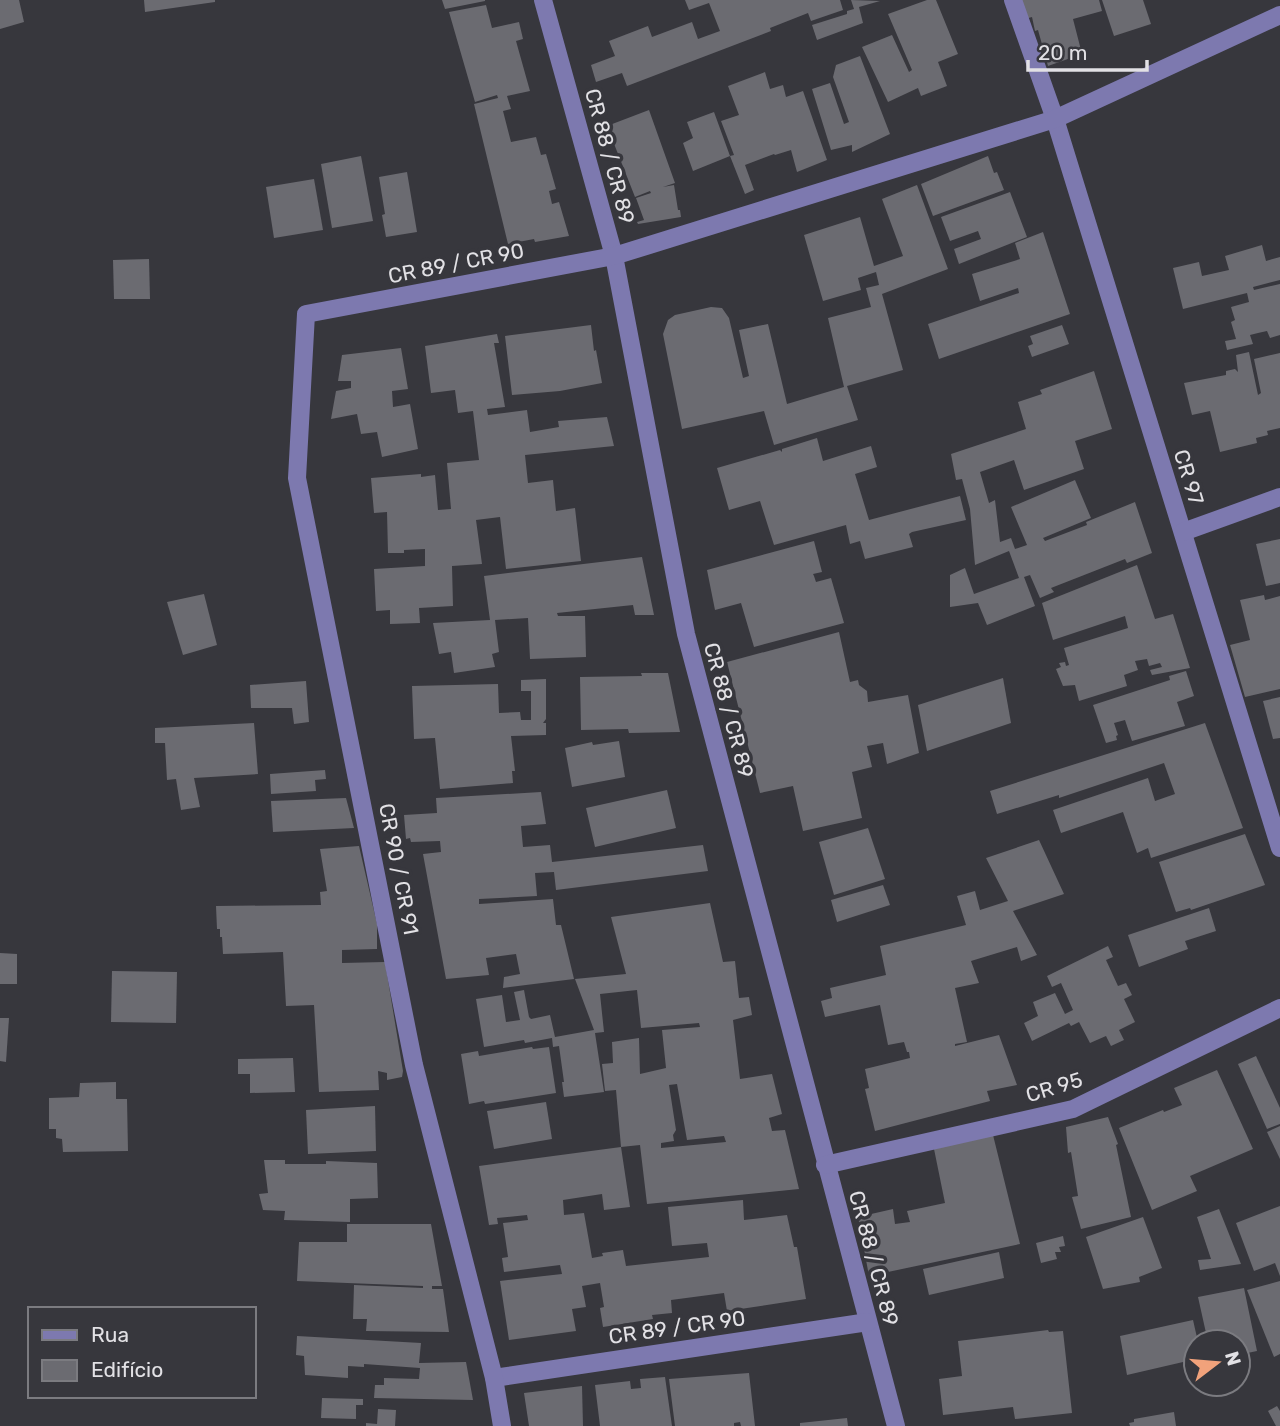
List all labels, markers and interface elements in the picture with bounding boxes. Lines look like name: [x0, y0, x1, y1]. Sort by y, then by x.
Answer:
scale bar: [1028, 28, 1147, 72]
text: 20 m: [1038, 40, 1087, 65]
street label: CR 88 / CR 89: [580, 86, 640, 226]
street label: CR 89 / CR 90: [386, 238, 526, 288]
street label: CR 97: [1169, 447, 1209, 508]
street label: CR 88 / CR 89: [699, 640, 759, 780]
street label: CR 90 / CR 91: [374, 801, 424, 937]
street label: CR 95: [1023, 1067, 1085, 1107]
street label: CR 88 / CR 89: [844, 1188, 904, 1328]
street label: CR 89 / CR 90: [607, 1305, 747, 1349]
legend: [28, 1307, 256, 1398]
text: Rua: [91, 1322, 129, 1347]
north arrow: [1182, 1328, 1252, 1398]
text: N: [1220, 1349, 1246, 1368]
text: Edifício: [91, 1357, 163, 1382]

